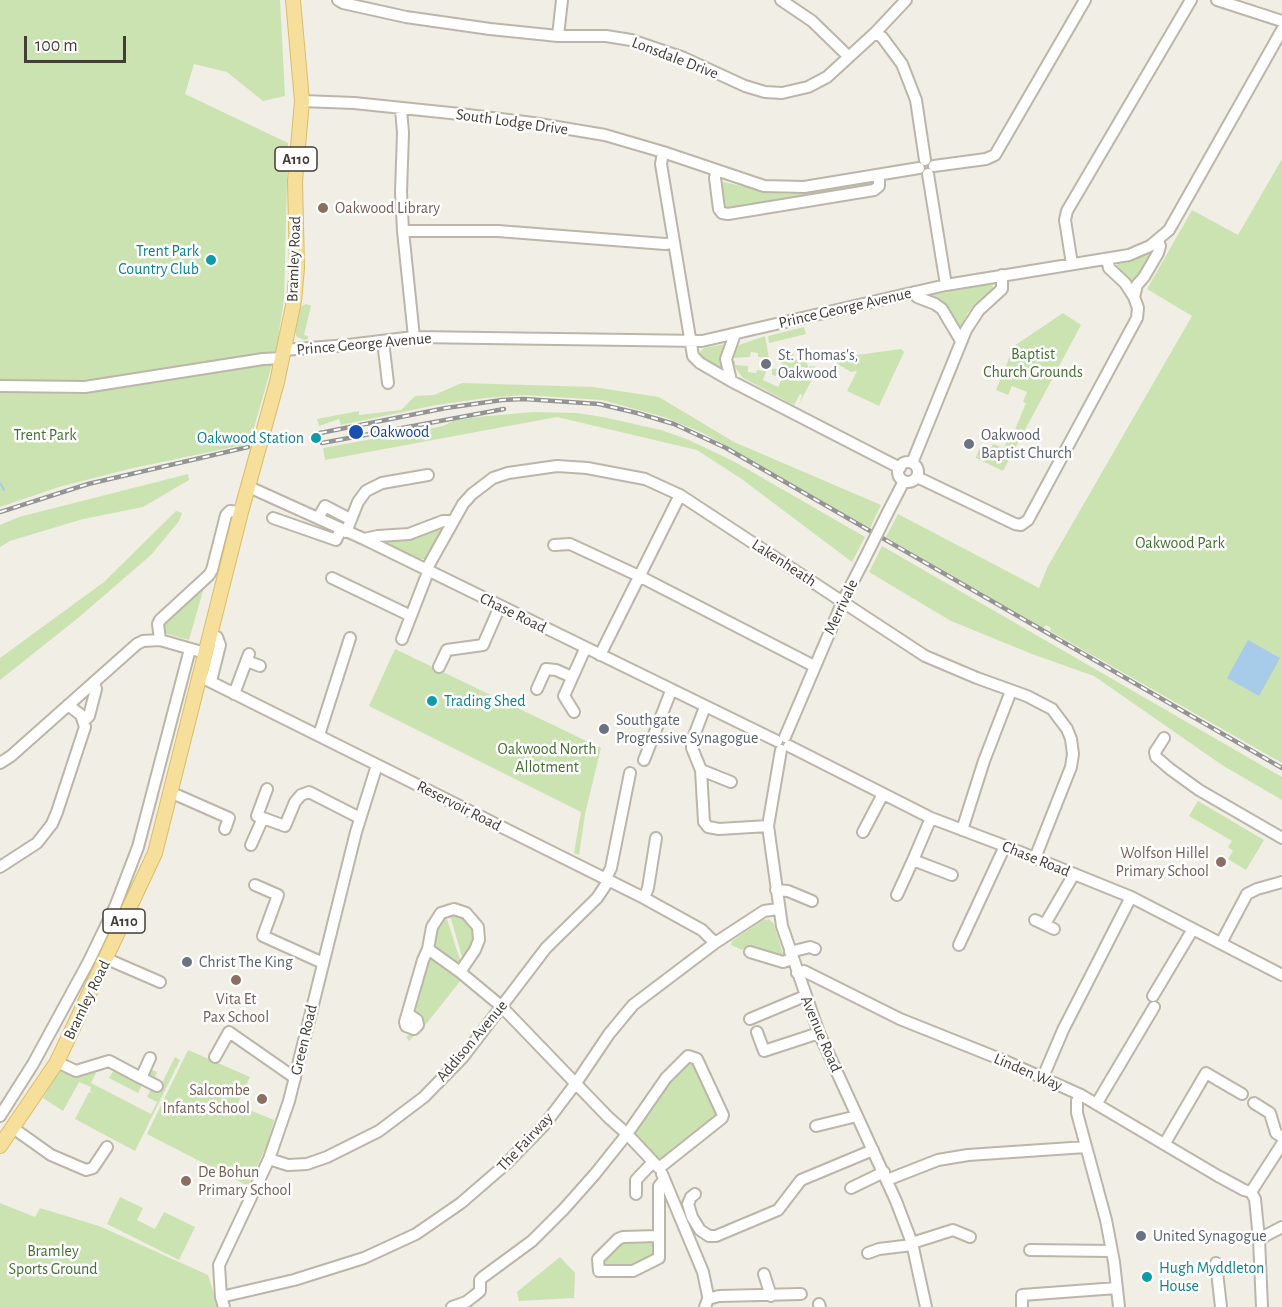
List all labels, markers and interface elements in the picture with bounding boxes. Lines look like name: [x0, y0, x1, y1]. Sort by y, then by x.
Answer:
scale bar: [27, 24, 129, 62]
street label: Lonsdale Drive: [629, 33, 721, 83]
text: 100 m: [35, 37, 78, 55]
street label: South Lodge Drive: [455, 105, 569, 139]
road number: A110: [275, 147, 317, 171]
place label: Oakwood Library: [335, 198, 440, 218]
marker: Oakwood Library: [316, 201, 330, 215]
street label: Bramley Road: [283, 216, 305, 302]
place label: Trent Park Country Club: [118, 241, 199, 279]
marker: Trent Park Country Club: [204, 253, 218, 267]
street label: Prince George Avenue: [777, 283, 913, 333]
street label: Prince George Avenue: [296, 329, 432, 359]
park label: Baptist Church Grounds: [983, 344, 1083, 382]
place label: St. Thomas's, Oakwood: [778, 345, 858, 383]
marker: St. Thomas's, Oakwood: [759, 357, 773, 371]
place label: Oakwood: [370, 422, 429, 442]
marker: Oakwood: [347, 423, 365, 441]
park label: Trent Park: [14, 425, 76, 445]
place label: Oakwood Baptist Church: [981, 425, 1072, 463]
place label: Oakwood Station: [197, 428, 304, 448]
marker: Oakwood Station: [309, 431, 323, 445]
marker: Oakwood Baptist Church: [962, 437, 976, 451]
park label: Oakwood Park: [1135, 533, 1225, 553]
street label: Lakenheath: [748, 535, 820, 591]
street label: Merrivale: [820, 576, 862, 638]
street label: Chase Road: [477, 589, 549, 637]
place label: Trading Shed: [444, 691, 525, 711]
marker: Trading Shed: [425, 694, 439, 708]
place label: Southgate Progressive Synagogue: [616, 710, 758, 748]
marker: Southgate Progressive Synagogue: [597, 722, 611, 736]
park label: Oakwood North Allotment: [498, 739, 596, 777]
street label: Reservoir Road: [414, 777, 504, 835]
street label: Chase Road: [999, 837, 1073, 881]
place label: Wolfson Hillel Primary School: [1116, 843, 1209, 881]
marker: Wolfson Hillel Primary School: [1214, 855, 1228, 869]
road number: A110: [103, 909, 145, 933]
place label: Christ The King: [199, 952, 293, 972]
marker: Christ The King: [180, 955, 194, 969]
street label: Bramley Road: [60, 957, 114, 1043]
marker: Vita Et Pax School: [229, 973, 243, 987]
place label: Vita Et Pax School: [203, 989, 269, 1027]
street label: Avenue Road: [796, 993, 846, 1075]
street label: Addison Avenue: [432, 996, 512, 1086]
street label: Green Road: [287, 1003, 321, 1077]
street label: Linden Way: [991, 1049, 1065, 1095]
place label: Salcombe Infants School: [163, 1080, 250, 1118]
marker: Salcombe Infants School: [255, 1092, 269, 1106]
street label: The Fairway: [493, 1109, 557, 1175]
place label: De Bohun Primary School: [198, 1162, 291, 1200]
marker: De Bohun Primary School: [179, 1174, 193, 1188]
place label: United Synagogue: [1153, 1226, 1267, 1246]
marker: United Synagogue: [1134, 1229, 1148, 1243]
park label: Bramley Sports Ground: [8, 1241, 98, 1279]
place label: Hugh Myddleton House: [1159, 1258, 1264, 1296]
marker: Hugh Myddleton House: [1140, 1270, 1154, 1284]

